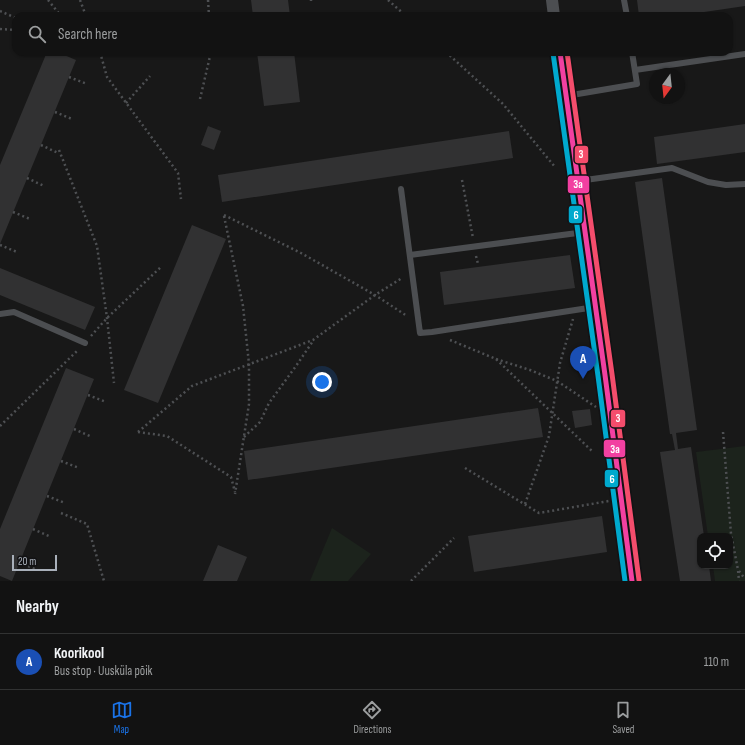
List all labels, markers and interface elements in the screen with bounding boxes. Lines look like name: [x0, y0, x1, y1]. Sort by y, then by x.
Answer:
search box: [12, 12, 733, 56]
icon: search: [26, 23, 48, 45]
text: Search here: [58, 25, 118, 44]
north arrow: [649, 68, 685, 104]
line badge: 3: [574, 145, 589, 164]
text: 3: [579, 148, 584, 161]
line badge: 3a: [567, 175, 590, 194]
text: 3a: [573, 178, 583, 191]
line badge: 6: [568, 205, 583, 224]
text: 6: [573, 209, 579, 222]
pin: A: [570, 346, 596, 379]
your location: [312, 372, 332, 392]
line badge: 3: [610, 409, 626, 428]
text: 3: [616, 412, 621, 425]
line badge: 3a: [603, 439, 626, 458]
text: 3a: [610, 443, 620, 456]
line badge: 6: [604, 469, 619, 488]
text: 6: [609, 473, 615, 486]
map controls: [697, 533, 733, 569]
button: locate: [697, 533, 733, 569]
scale bar: [12, 553, 57, 572]
text: 20 m: [18, 555, 36, 568]
text: Nearby: [16, 597, 59, 617]
text: Koorikool: [54, 644, 104, 663]
text: A: [26, 654, 32, 670]
text: 110 m: [704, 654, 729, 670]
text: Bus stop · Uusküla põik: [54, 663, 153, 679]
tab: Map: [111, 699, 133, 736]
tab: Directions: [354, 699, 391, 736]
tab: Saved: [612, 699, 634, 736]

